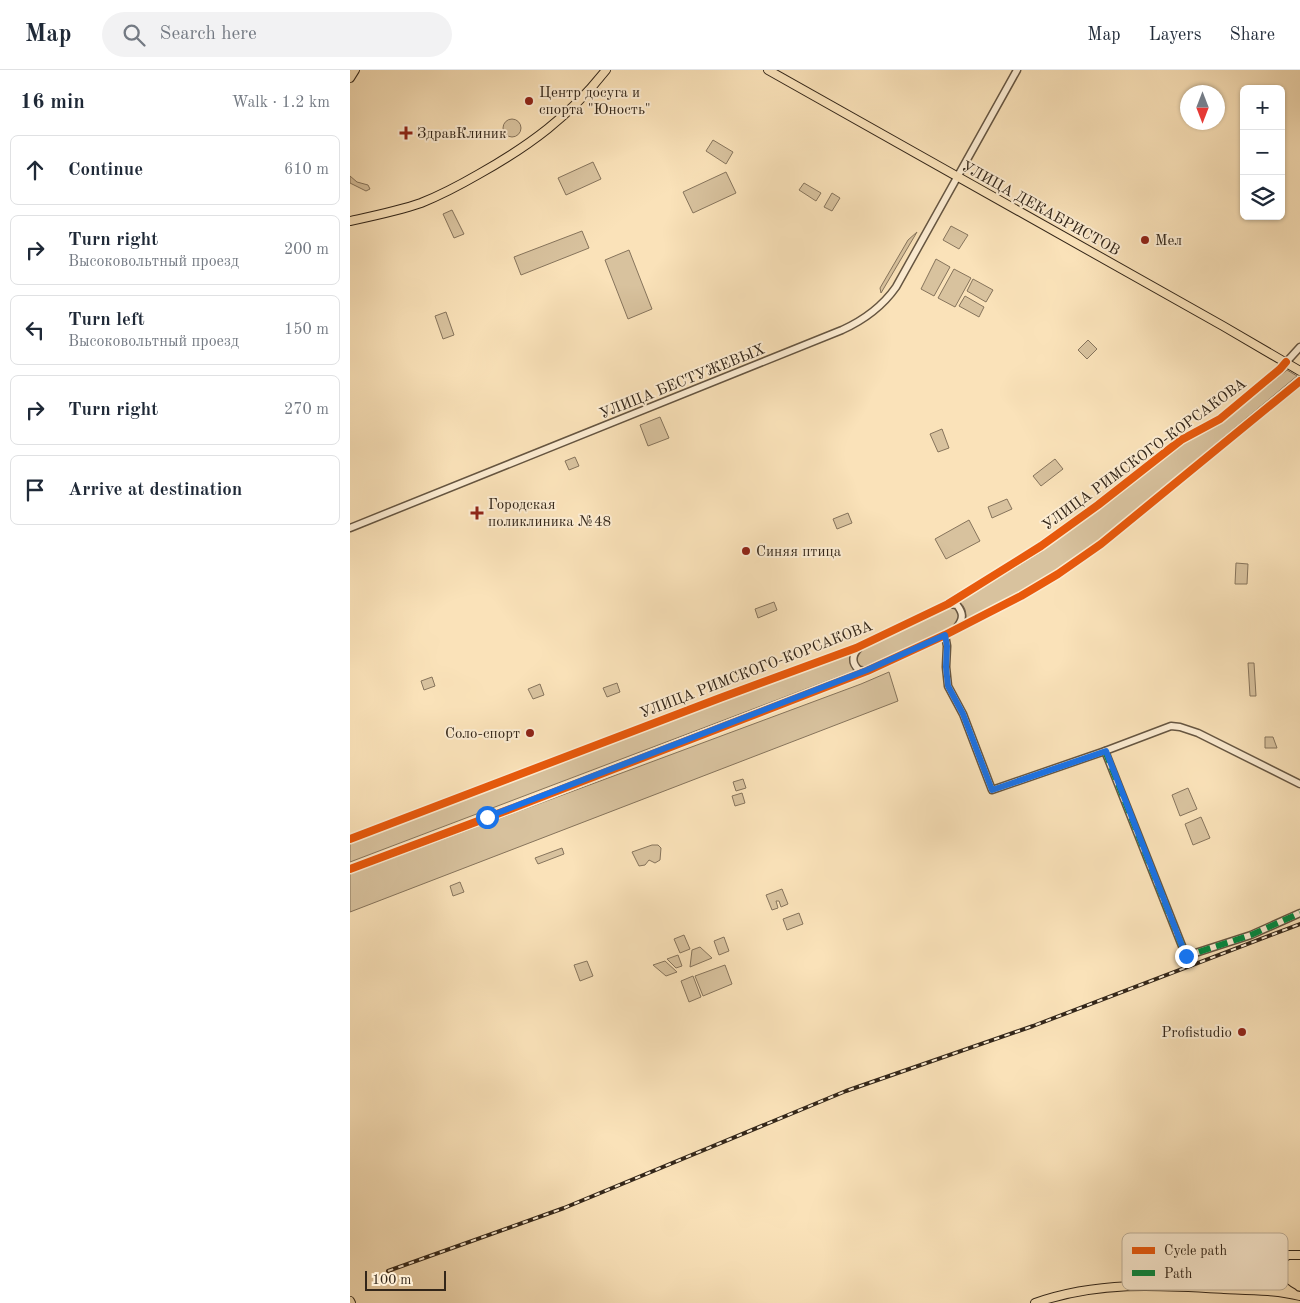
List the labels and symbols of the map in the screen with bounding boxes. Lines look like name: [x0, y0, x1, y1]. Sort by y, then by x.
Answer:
north arrow: [1180, 85, 1225, 130]
place label: Центр досуга и спорта "Юность": [539, 86, 651, 118]
marker: Центр досуга и спорта "Юность": [523, 95, 535, 107]
marker: ЗдравКлиник: [399, 126, 413, 140]
place label: ЗдравКлиник: [417, 127, 507, 142]
street label: УЛИЦА ДЕКАБРИСТОВ: [959, 159, 1122, 259]
marker: Мел: [1139, 234, 1151, 246]
place label: Мел: [1155, 234, 1182, 249]
street label: УЛИЦА БЕСТУЖЕВЫХ: [598, 342, 767, 422]
street label: УЛИЦА РИМСКОГО-КОРСАКОВА: [1040, 376, 1250, 534]
place label: Городская поликлиника №48: [488, 498, 611, 530]
marker: Городская поликлиника №48: [470, 506, 484, 520]
marker: Синяя птица: [740, 545, 752, 557]
place label: Синяя птица: [756, 545, 842, 560]
street label: УЛИЦА РИМСКОГО-КОРСАКОВА: [638, 619, 875, 722]
place label: Соло-спорт: [445, 727, 520, 742]
marker: Соло-спорт: [524, 727, 536, 739]
route start: [476, 806, 499, 829]
route end: [1175, 945, 1198, 968]
place label: Profistudio: [1161, 1026, 1232, 1041]
marker: Profistudio: [1236, 1026, 1248, 1038]
legend: [1122, 1233, 1288, 1290]
text: Cycle path: [1164, 1244, 1227, 1258]
text: Path: [1164, 1267, 1193, 1281]
scale bar: [365, 1268, 446, 1291]

